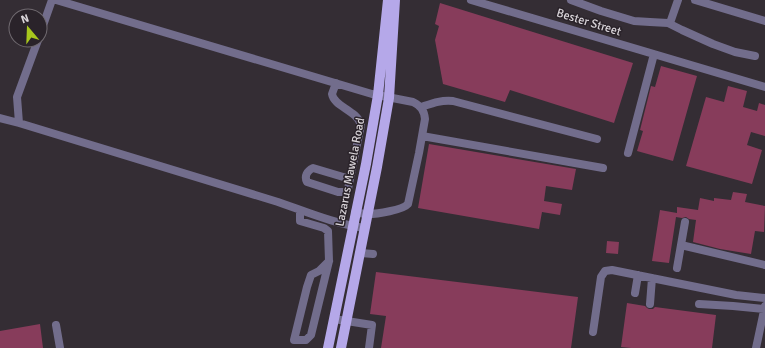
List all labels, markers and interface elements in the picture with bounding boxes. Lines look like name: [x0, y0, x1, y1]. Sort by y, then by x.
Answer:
street label: Bester Street: [555, 6, 623, 39]
north arrow: [8, 8, 48, 48]
text: N: [19, 12, 31, 26]
street label: Lazarus Mawela Road: [333, 116, 368, 228]

